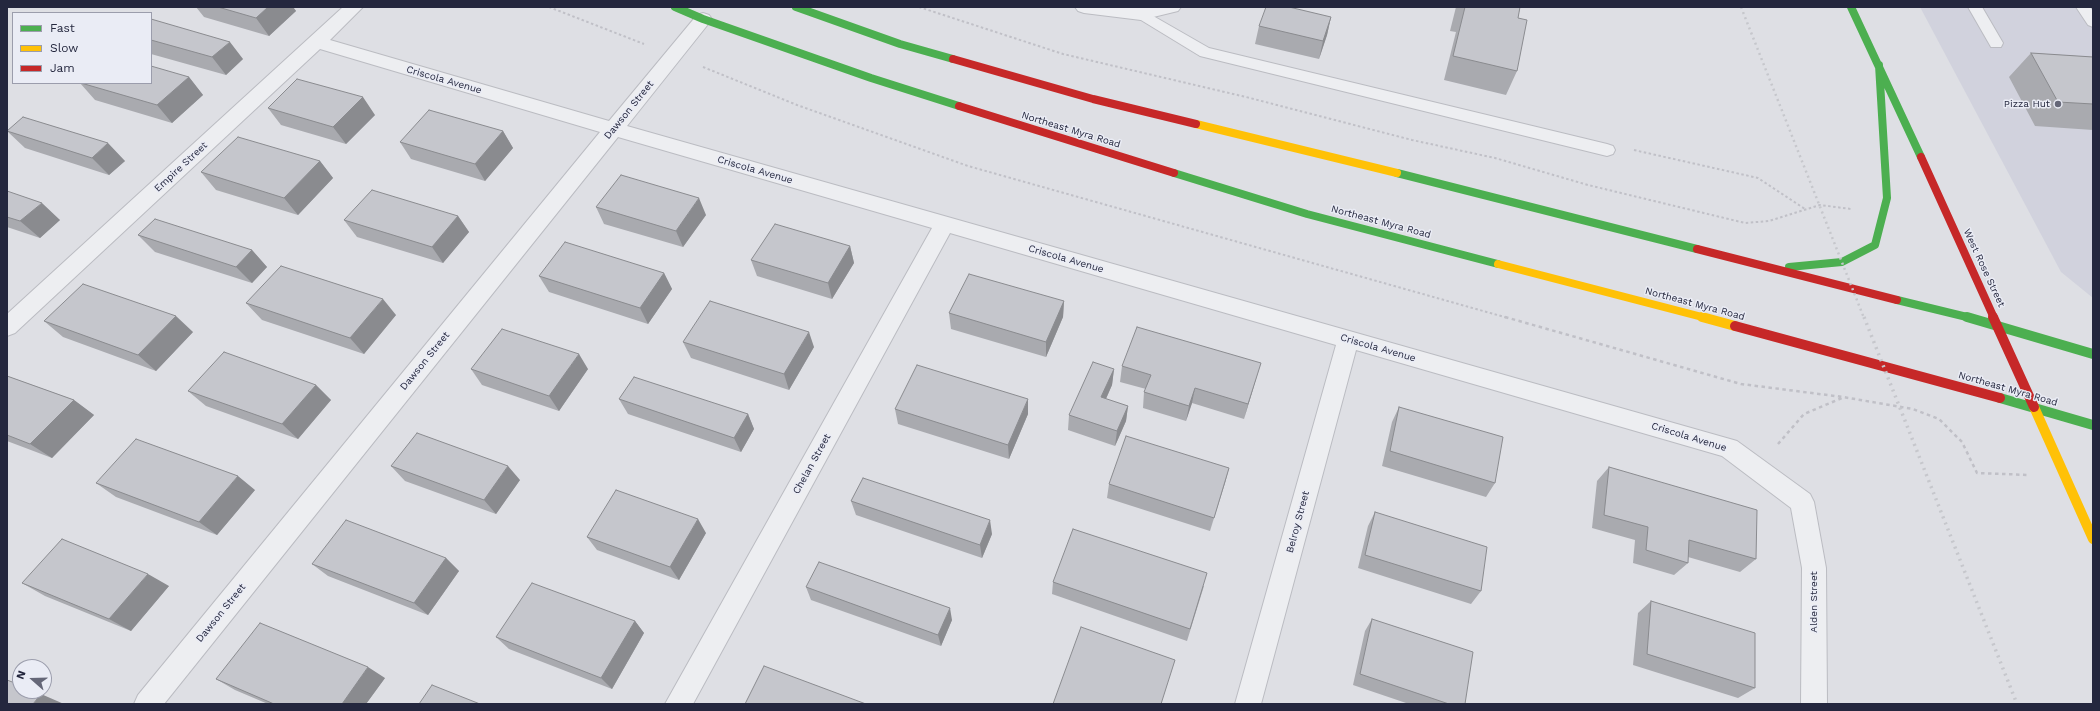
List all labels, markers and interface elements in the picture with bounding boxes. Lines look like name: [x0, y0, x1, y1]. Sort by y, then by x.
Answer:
legend: [12, 12, 152, 84]
text: Fast: [50, 21, 75, 35]
text: Slow: [50, 41, 78, 55]
text: Jam: [50, 61, 75, 75]
street label: Criscola Avenue: [405, 63, 483, 97]
street label: Dawson Street: [602, 78, 656, 142]
place label: Pizza Hut: [2004, 98, 2050, 110]
marker: Pizza Hut: [2053, 99, 2063, 109]
street label: Northeast Myra Road: [1020, 109, 1122, 151]
street label: Empire Street: [152, 139, 210, 195]
street label: Criscola Avenue: [716, 153, 794, 187]
street label: Northeast Myra Road: [1330, 203, 1432, 241]
street label: West Rose Street: [1961, 227, 2007, 309]
street label: Criscola Avenue: [1027, 242, 1105, 276]
street label: Northeast Myra Road: [1644, 285, 1746, 323]
street label: Dawson Street: [398, 329, 452, 393]
street label: Criscola Avenue: [1339, 331, 1417, 365]
street label: Northeast Myra Road: [1957, 369, 2059, 409]
street label: Criscola Avenue: [1650, 420, 1728, 454]
street label: Chelan Street: [790, 432, 834, 496]
street label: Belroy Street: [1284, 490, 1312, 554]
street label: Alden Street: [1808, 571, 1820, 633]
street label: Dawson Street: [194, 581, 248, 645]
north arrow: [12, 659, 52, 699]
text: N: [14, 669, 29, 681]

